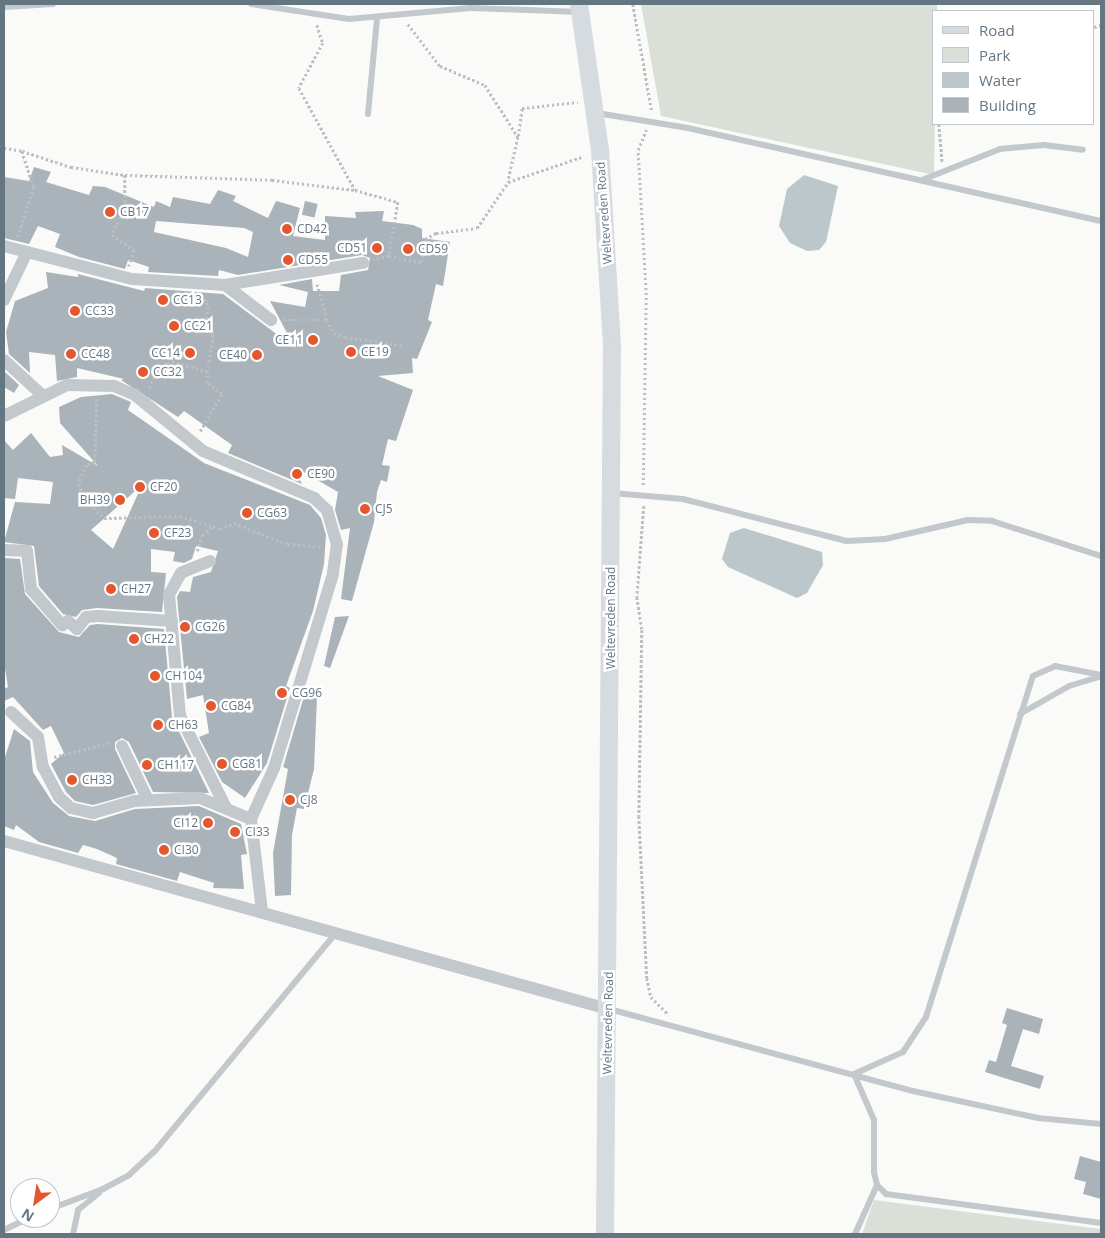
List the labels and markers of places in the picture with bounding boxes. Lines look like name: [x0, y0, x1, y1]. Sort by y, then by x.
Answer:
place label: CB17: [120, 205, 149, 219]
marker: CB17: [104, 206, 116, 218]
place label: CD42: [297, 222, 327, 236]
marker: CD42: [281, 223, 293, 235]
place label: CD51: [337, 241, 367, 255]
marker: CD51: [371, 242, 383, 254]
place label: CD59: [418, 242, 448, 256]
marker: CD59: [402, 243, 414, 255]
place label: CD55: [298, 253, 328, 267]
marker: CD55: [282, 254, 294, 266]
place label: CC13: [173, 293, 202, 307]
marker: CC13: [157, 294, 169, 306]
place label: CC33: [85, 304, 114, 318]
marker: CC33: [69, 305, 81, 317]
place label: CC21: [184, 319, 213, 333]
marker: CC21: [168, 320, 180, 332]
place label: CE11: [275, 333, 303, 347]
marker: CE11: [307, 334, 319, 346]
place label: CE19: [361, 345, 389, 359]
place label: CC14: [151, 346, 180, 360]
marker: CE19: [345, 346, 357, 358]
place label: CC48: [81, 347, 110, 361]
marker: CC14: [184, 347, 196, 359]
marker: CC48: [65, 348, 77, 360]
place label: CE40: [219, 348, 247, 362]
marker: CE40: [251, 349, 263, 361]
place label: CC32: [153, 365, 182, 379]
marker: CC32: [137, 366, 149, 378]
place label: CE90: [307, 467, 335, 481]
marker: CE90: [291, 468, 303, 480]
place label: CF20: [150, 480, 177, 494]
marker: CF20: [134, 481, 146, 493]
place label: BH39: [80, 493, 110, 507]
marker: BH39: [114, 494, 126, 506]
place label: CJ5: [375, 502, 393, 516]
marker: CJ5: [359, 503, 371, 515]
place label: CG63: [257, 506, 287, 520]
marker: CG63: [241, 507, 253, 519]
place label: CF23: [164, 526, 191, 540]
marker: CF23: [148, 527, 160, 539]
place label: CH27: [121, 582, 151, 596]
marker: CH27: [105, 583, 117, 595]
place label: CG26: [195, 620, 225, 634]
marker: CG26: [179, 621, 191, 633]
place label: CH22: [144, 632, 174, 646]
marker: CH22: [128, 633, 140, 645]
place label: CH104: [165, 669, 202, 683]
marker: CH104: [149, 670, 161, 682]
place label: CG96: [292, 686, 322, 700]
marker: CG96: [276, 687, 288, 699]
place label: CG84: [221, 699, 251, 713]
marker: CG84: [205, 700, 217, 712]
place label: CH63: [168, 718, 198, 732]
marker: CH63: [152, 719, 164, 731]
place label: CG81: [232, 757, 262, 771]
place label: CH117: [157, 758, 194, 772]
marker: CG81: [216, 758, 228, 770]
marker: CH117: [141, 759, 153, 771]
place label: CH33: [82, 773, 112, 787]
marker: CH33: [66, 774, 78, 786]
place label: CJ8: [300, 793, 318, 807]
marker: CJ8: [284, 794, 296, 806]
place label: CI12: [173, 816, 198, 830]
marker: CI12: [202, 817, 214, 829]
place label: CI33: [245, 825, 270, 839]
marker: CI33: [229, 826, 241, 838]
place label: CI30: [174, 843, 199, 857]
marker: CI30: [158, 844, 170, 856]

